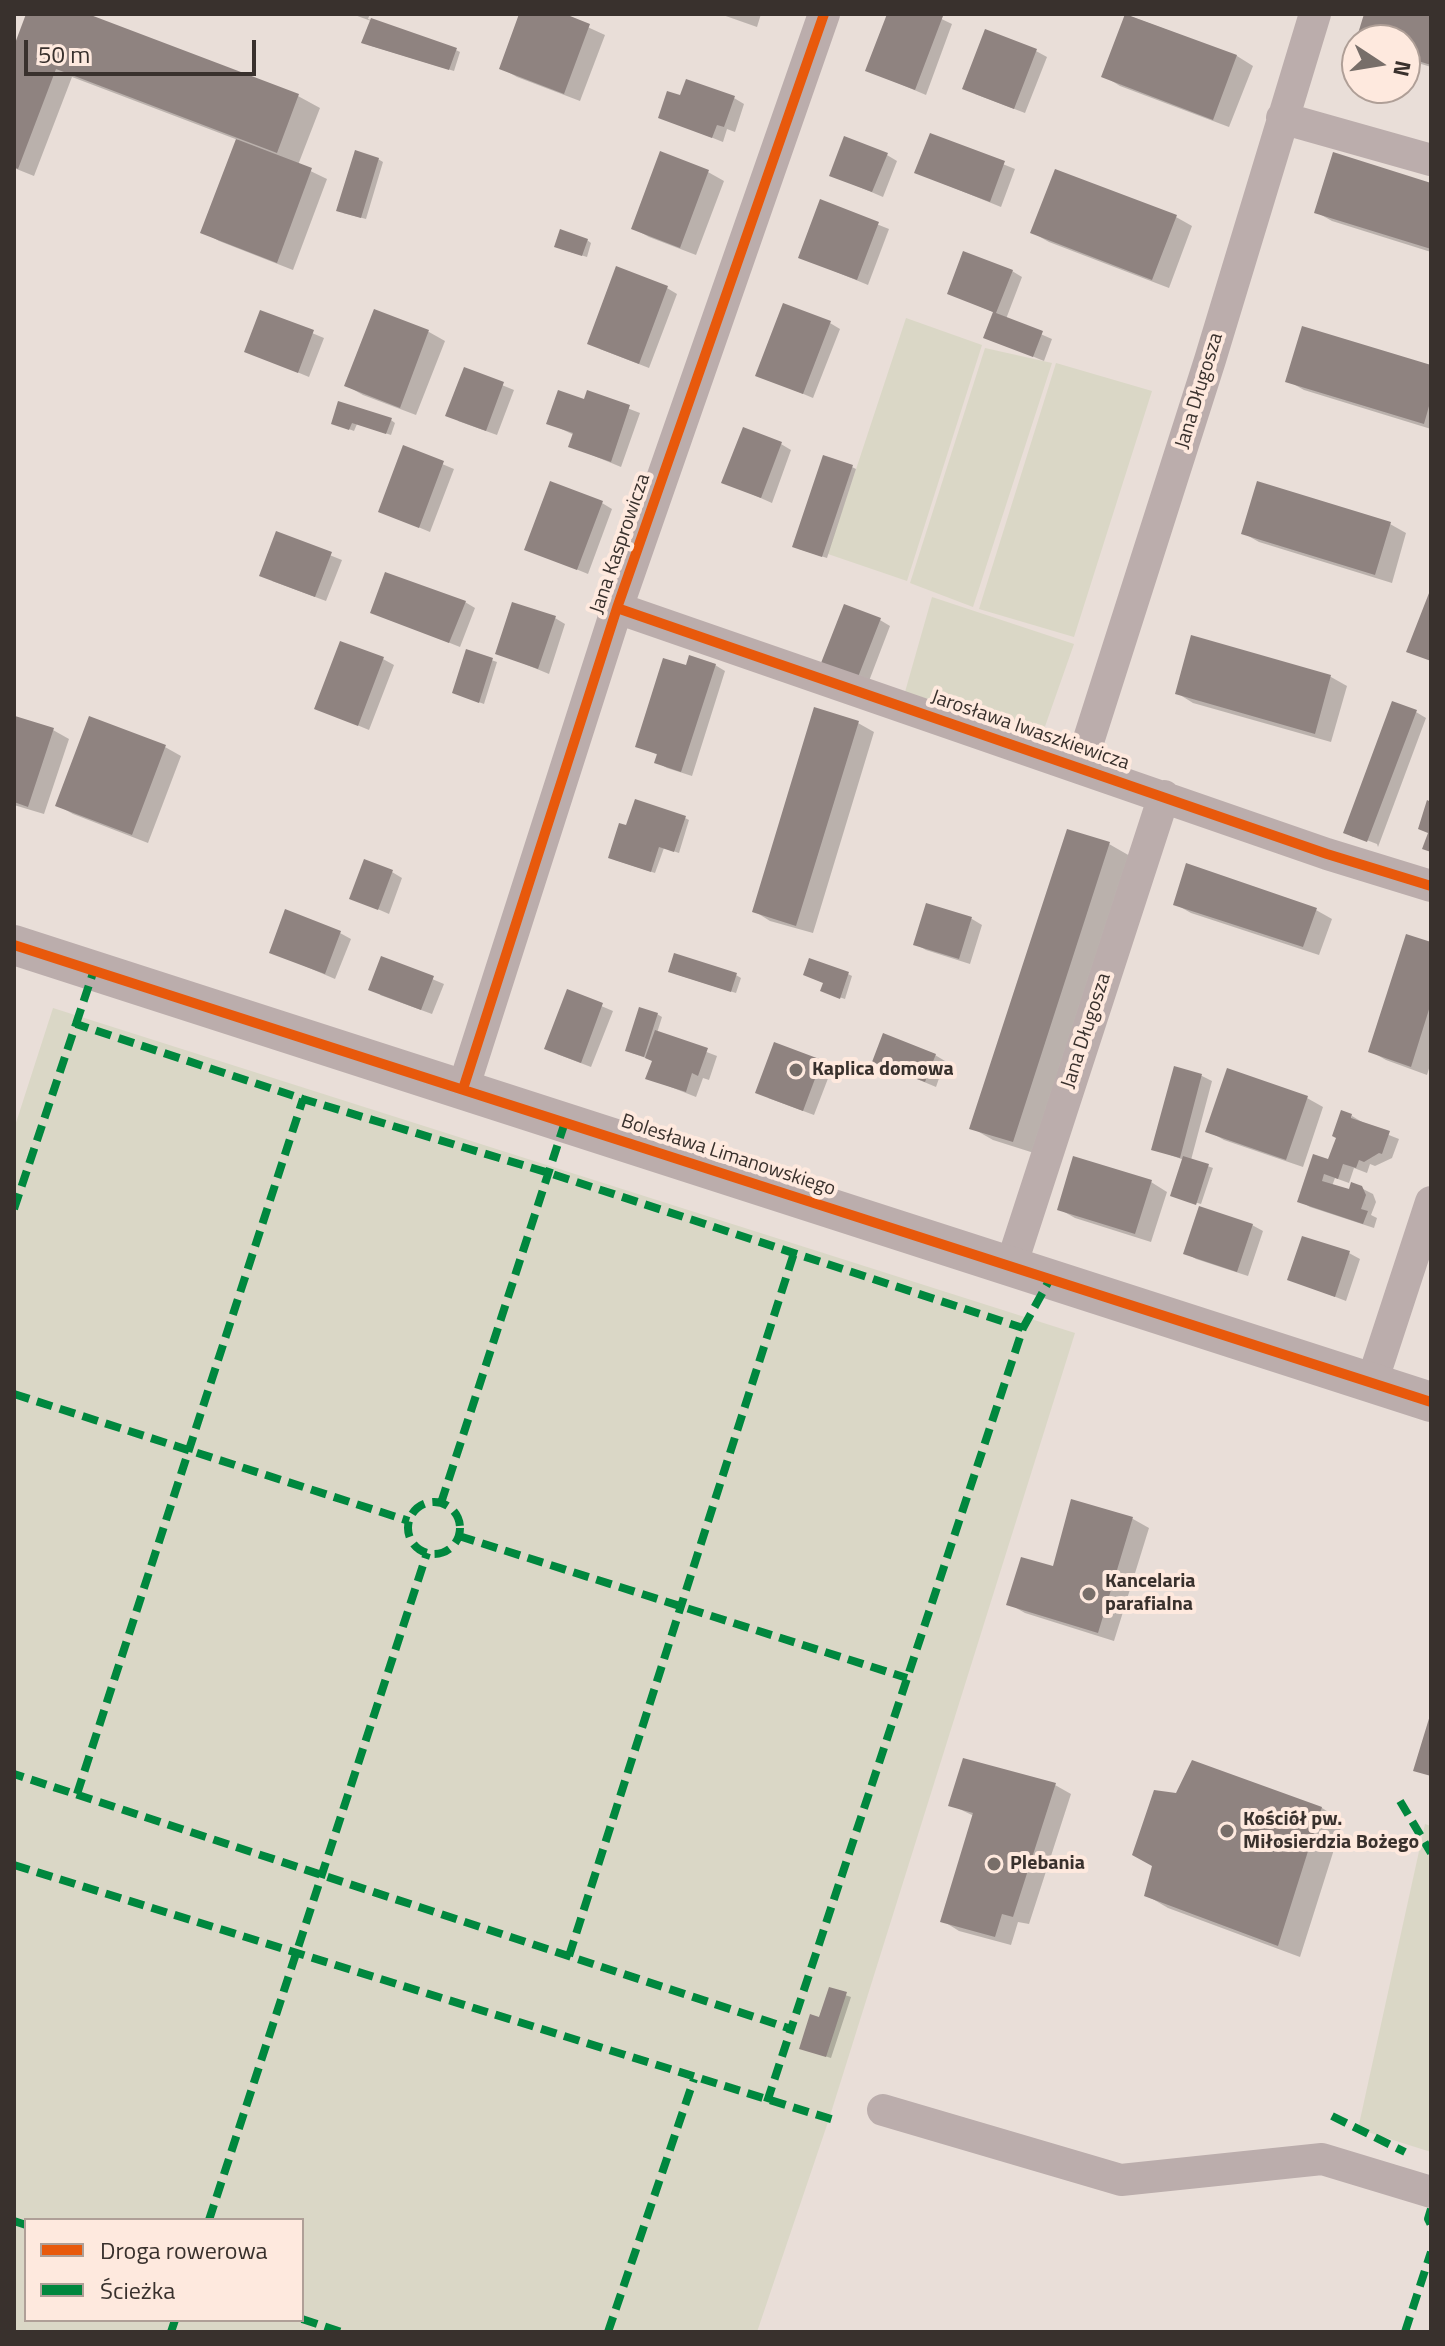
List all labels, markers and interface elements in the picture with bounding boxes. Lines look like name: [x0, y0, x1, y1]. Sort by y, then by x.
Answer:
scale bar: [28, 24, 260, 74]
north arrow: [1341, 24, 1421, 104]
text: 50 m: [38, 36, 90, 72]
text: N: [1384, 58, 1421, 80]
street label: Jana Długosza: [1171, 330, 1229, 452]
street label: Jana Kasprowicza: [586, 471, 656, 617]
street label: Jarosława Iwaszkiewicza: [928, 686, 1132, 776]
street label: Jana Długosza: [1057, 970, 1117, 1092]
place label: Kaplica domowa: [812, 1058, 954, 1082]
marker: Kaplica domowa: [787, 1061, 805, 1079]
street label: Bolesława Limanowskiego: [618, 1110, 838, 1202]
place label: Kancelaria parafialna: [1105, 1570, 1196, 1617]
marker: Kancelaria parafialna: [1080, 1585, 1098, 1603]
place label: Kościół pw. Miłosierdzia Bożego: [1243, 1808, 1419, 1855]
marker: Kościół pw. Miłosierdzia Bożego: [1218, 1822, 1236, 1840]
place label: Plebania: [1010, 1852, 1085, 1876]
marker: Plebania: [985, 1855, 1003, 1873]
legend: [24, 2218, 304, 2322]
text: Droga rowerowa: [100, 2232, 268, 2268]
text: Ścieżka: [100, 2272, 175, 2308]

